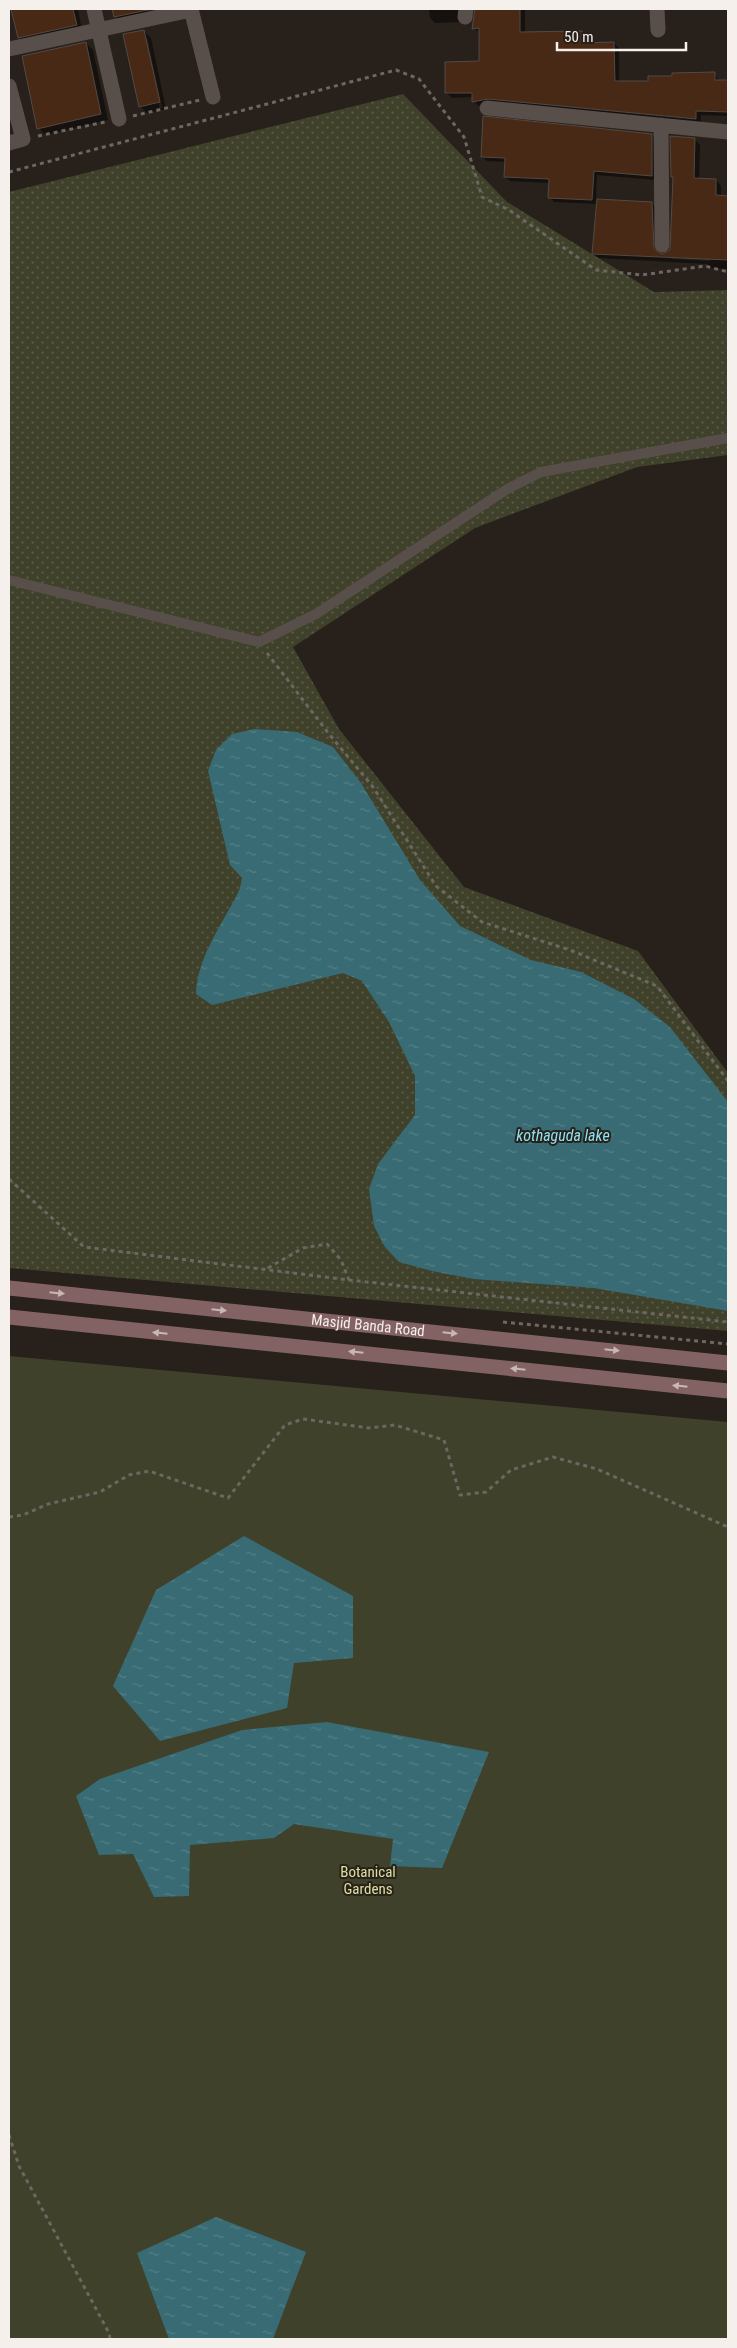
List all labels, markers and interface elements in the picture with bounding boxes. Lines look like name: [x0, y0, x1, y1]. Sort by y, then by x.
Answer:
scale bar: [557, 20, 686, 52]
text: 50 m: [564, 28, 594, 46]
water label: kothaguda lake: [516, 1126, 610, 1145]
one-way arrow: [50, 1289, 66, 1297]
one-way arrow: [211, 1306, 227, 1314]
street label: Masjid Banda Road: [310, 1311, 426, 1340]
one-way arrow: [152, 1329, 168, 1337]
one-way arrow: [443, 1329, 459, 1337]
one-way arrow: [604, 1346, 620, 1354]
one-way arrow: [348, 1348, 364, 1356]
one-way arrow: [510, 1365, 526, 1373]
one-way arrow: [671, 1381, 687, 1389]
park label: Botanical Gardens: [340, 1863, 396, 1898]

